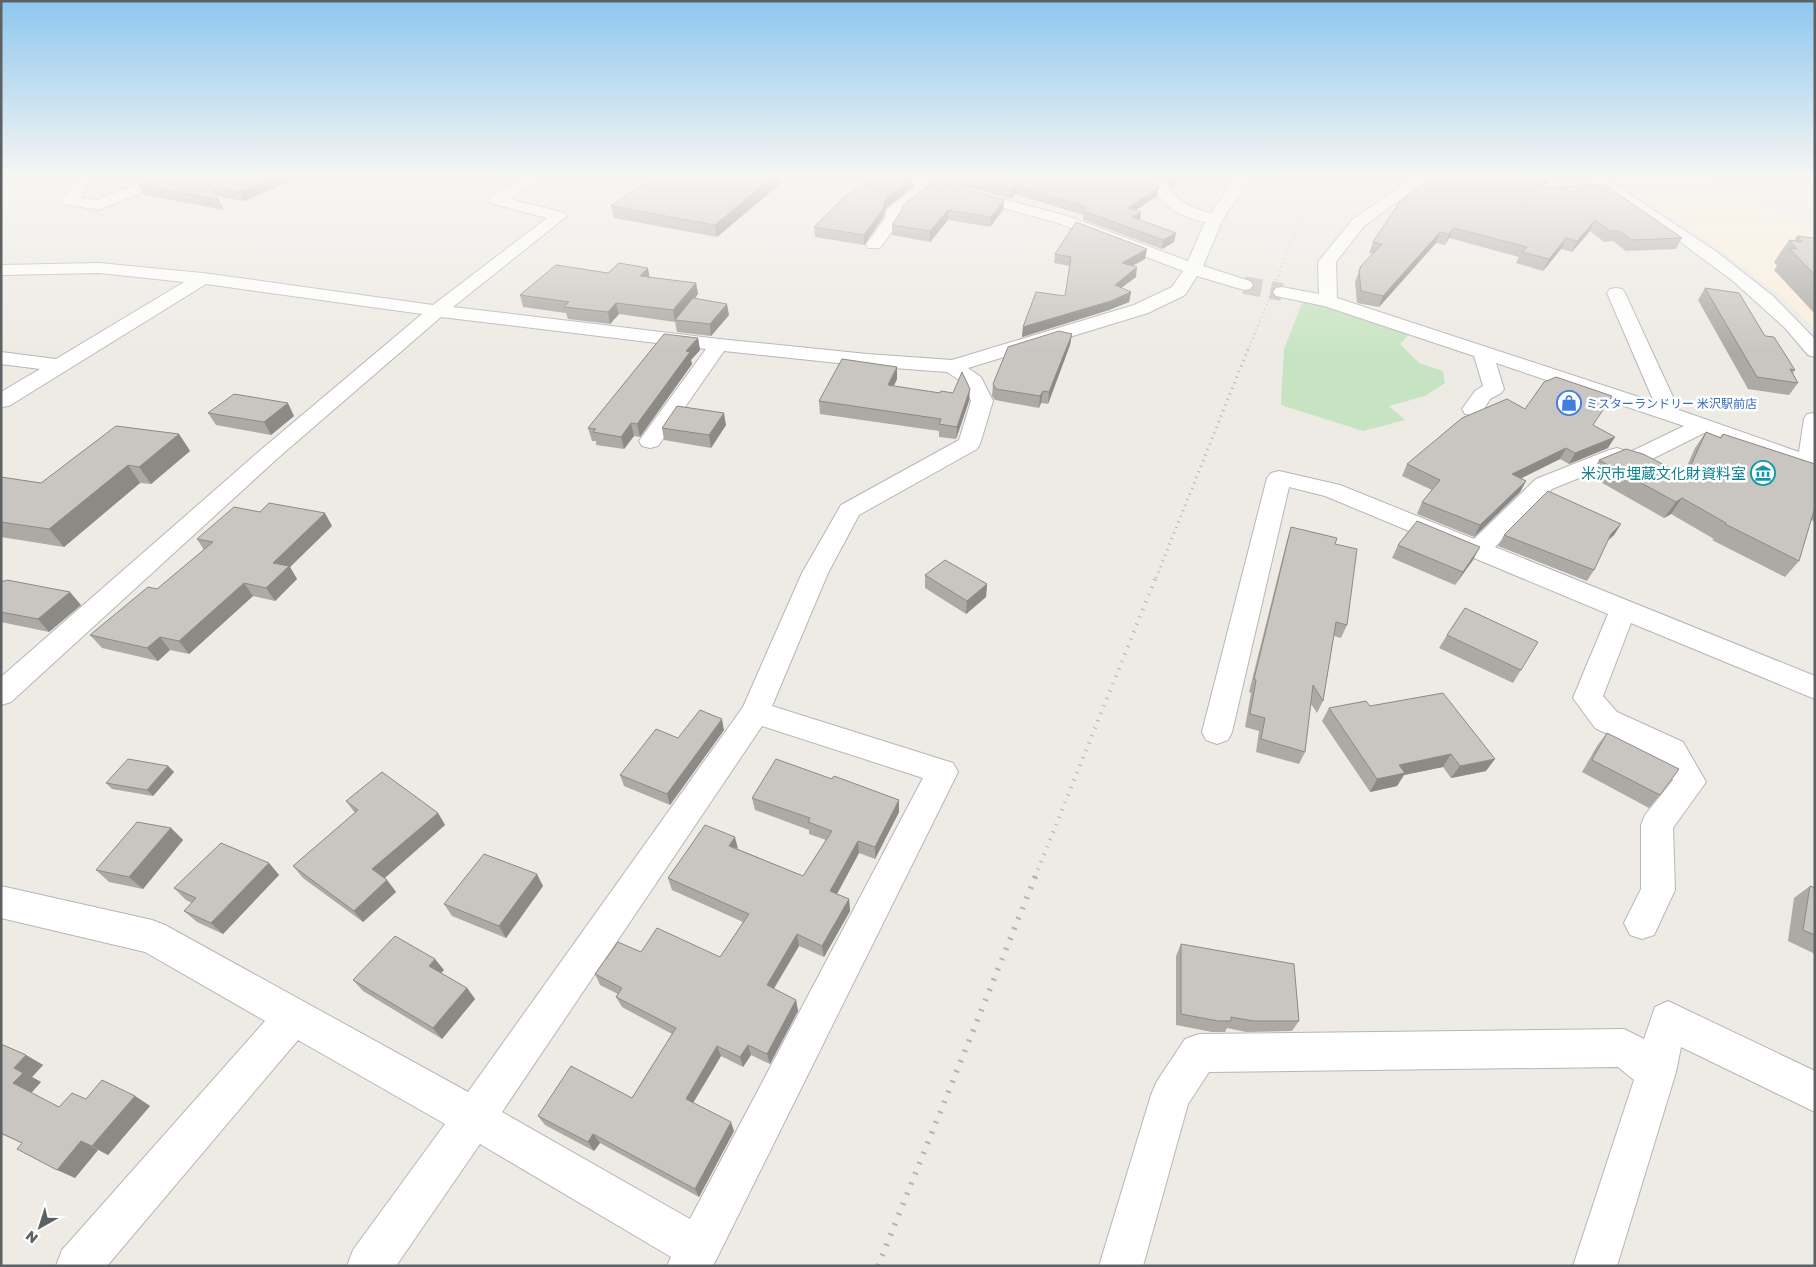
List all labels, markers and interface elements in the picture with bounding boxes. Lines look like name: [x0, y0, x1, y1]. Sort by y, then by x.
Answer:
shop icon: ミスターランドリー 米沢駅前店: [1556, 390, 1582, 416]
place label: ミスターランドリー 米沢駅前店: [1586, 396, 1757, 411]
museum icon: 米沢市埋蔵文化財資料室: [1750, 460, 1776, 486]
place label: 米沢市埋蔵文化財資料室: [1581, 464, 1746, 482]
north arrow: [15, 1202, 65, 1252]
text: N: [22, 1228, 41, 1247]

